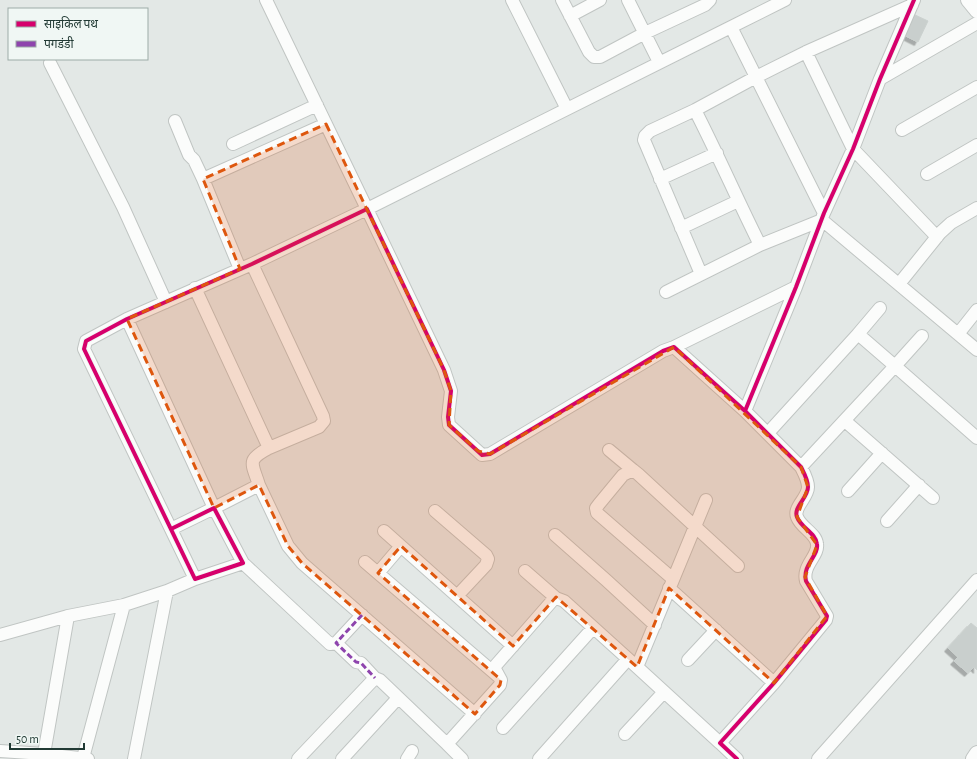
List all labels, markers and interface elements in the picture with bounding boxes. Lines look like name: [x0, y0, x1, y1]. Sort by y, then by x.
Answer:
legend: [8, 8, 148, 60]
text: साइकिल पथ: [44, 16, 98, 31]
text: पगडंडी: [44, 36, 74, 50]
scale bar: [10, 725, 84, 751]
text: 50 m: [16, 733, 39, 745]

